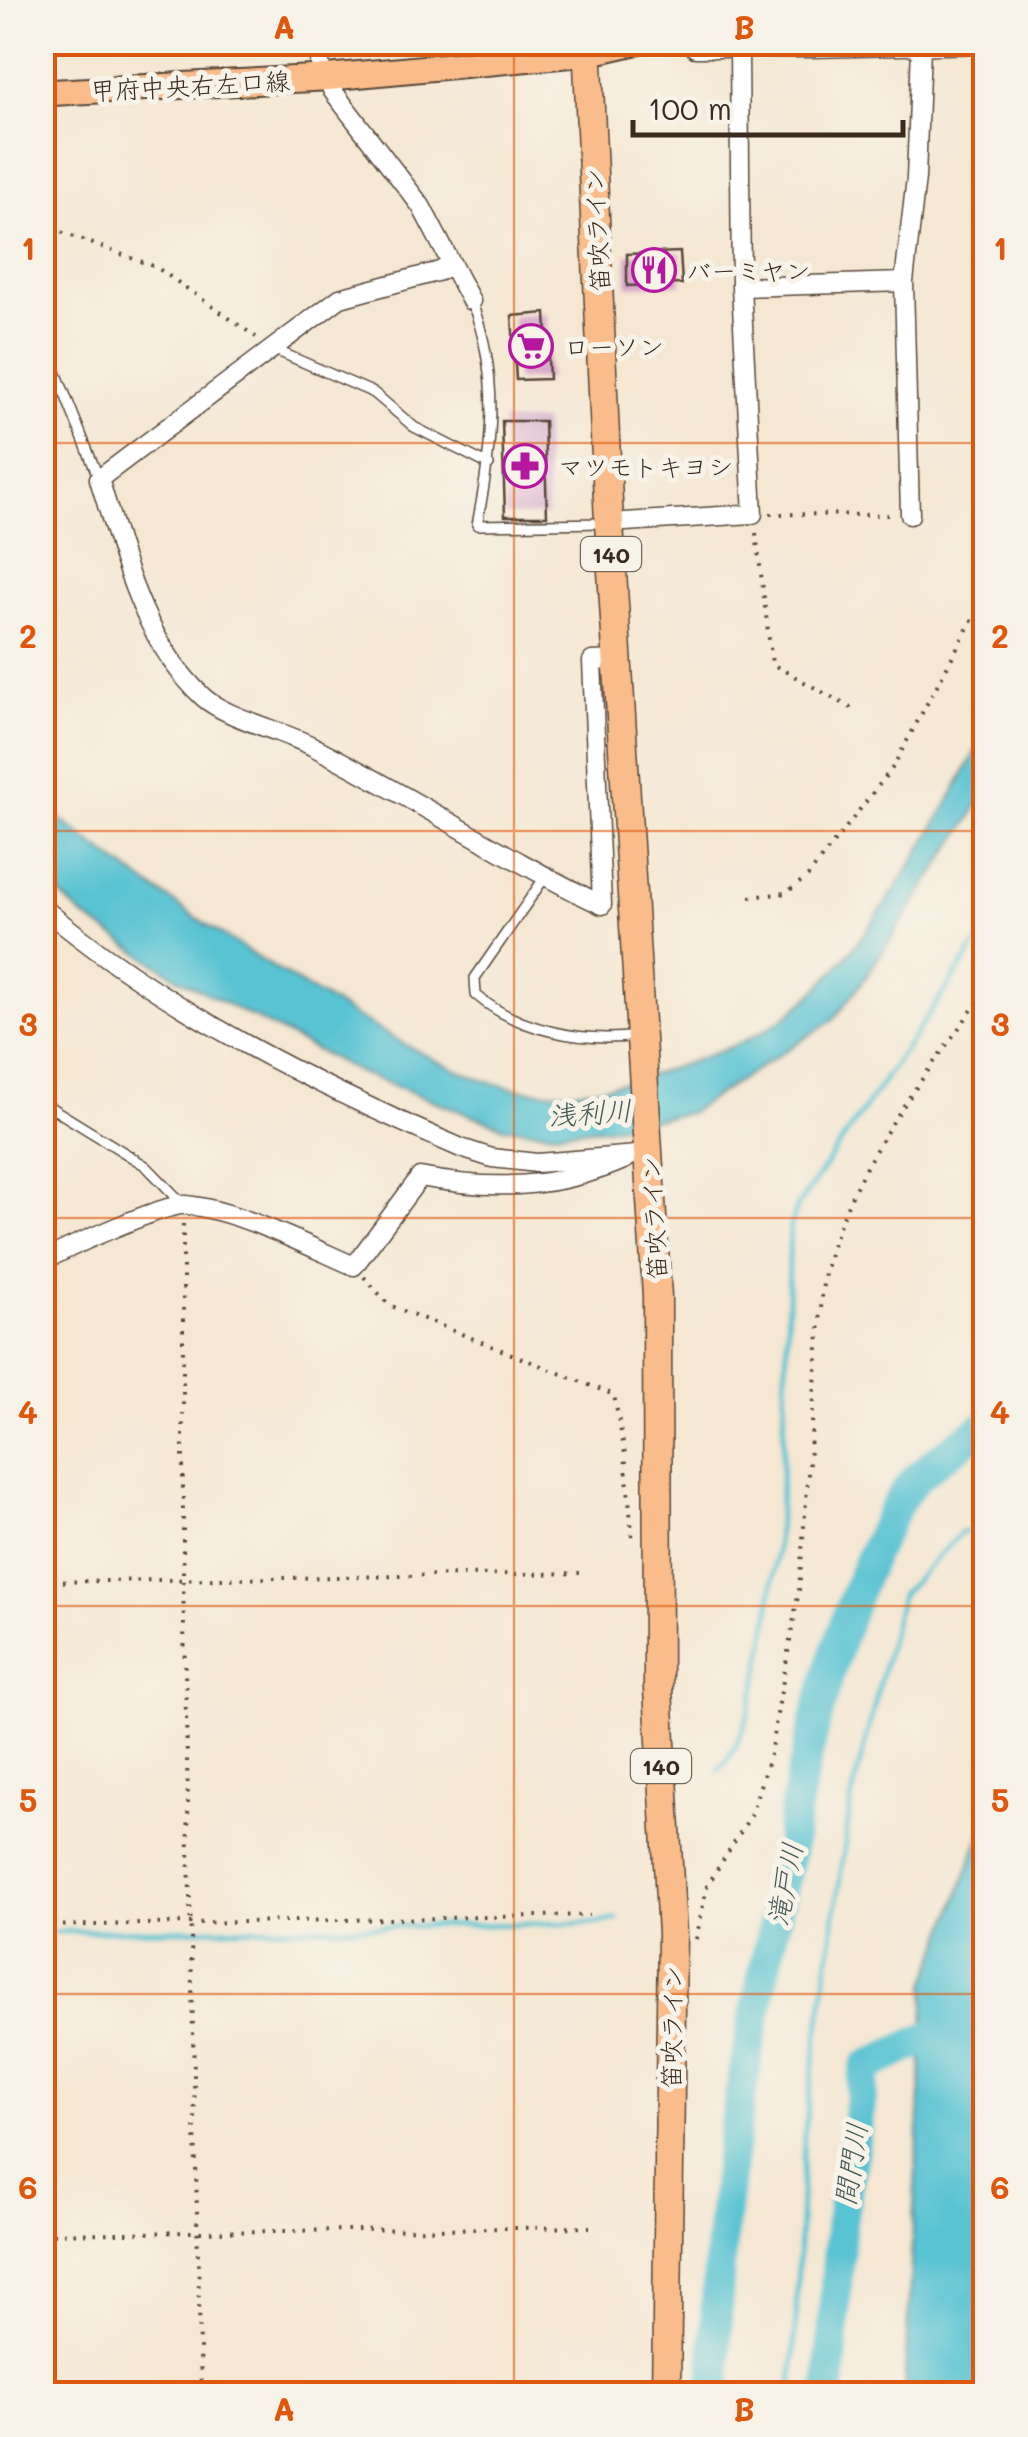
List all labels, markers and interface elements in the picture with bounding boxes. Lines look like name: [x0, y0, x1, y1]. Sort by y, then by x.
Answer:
text: A: [273, 5, 295, 47]
text: B: [733, 5, 755, 47]
street label: 甲府中央右左口線: [89, 64, 291, 106]
scale bar: [633, 75, 903, 137]
text: 100 m: [648, 88, 732, 128]
street label: 笛吹ライン: [577, 167, 615, 293]
text: 1: [21, 226, 35, 268]
text: 1: [993, 226, 1007, 268]
restaurant icon: バーミヤン: [631, 247, 677, 293]
place label: バーミヤン: [686, 254, 811, 286]
supermarket icon: ローソン: [508, 323, 554, 369]
place label: ローソン: [564, 330, 664, 362]
pharmacy icon: マツモトキヨシ: [502, 443, 548, 489]
place label: マツモトキヨシ: [558, 450, 733, 482]
road number: 140: [581, 537, 641, 571]
text: 2: [19, 614, 37, 656]
text: 2: [991, 614, 1009, 656]
text: 3: [18, 1002, 38, 1044]
text: 3: [990, 1002, 1010, 1044]
water label: 浅利川: [547, 1091, 633, 1133]
street label: 笛吹ライン: [634, 1155, 672, 1281]
text: 4: [18, 1390, 38, 1432]
text: 4: [990, 1390, 1010, 1432]
road number: 140: [631, 1749, 691, 1783]
text: 5: [19, 1778, 37, 1820]
text: 5: [991, 1778, 1009, 1820]
water label: 滝戸川: [758, 1839, 810, 1929]
street label: 笛吹ライン: [654, 1965, 688, 2089]
water label: 間門川: [826, 2120, 874, 2208]
text: 6: [18, 2165, 38, 2207]
text: 6: [990, 2165, 1010, 2207]
text: A: [273, 2387, 295, 2429]
text: B: [733, 2387, 755, 2429]

